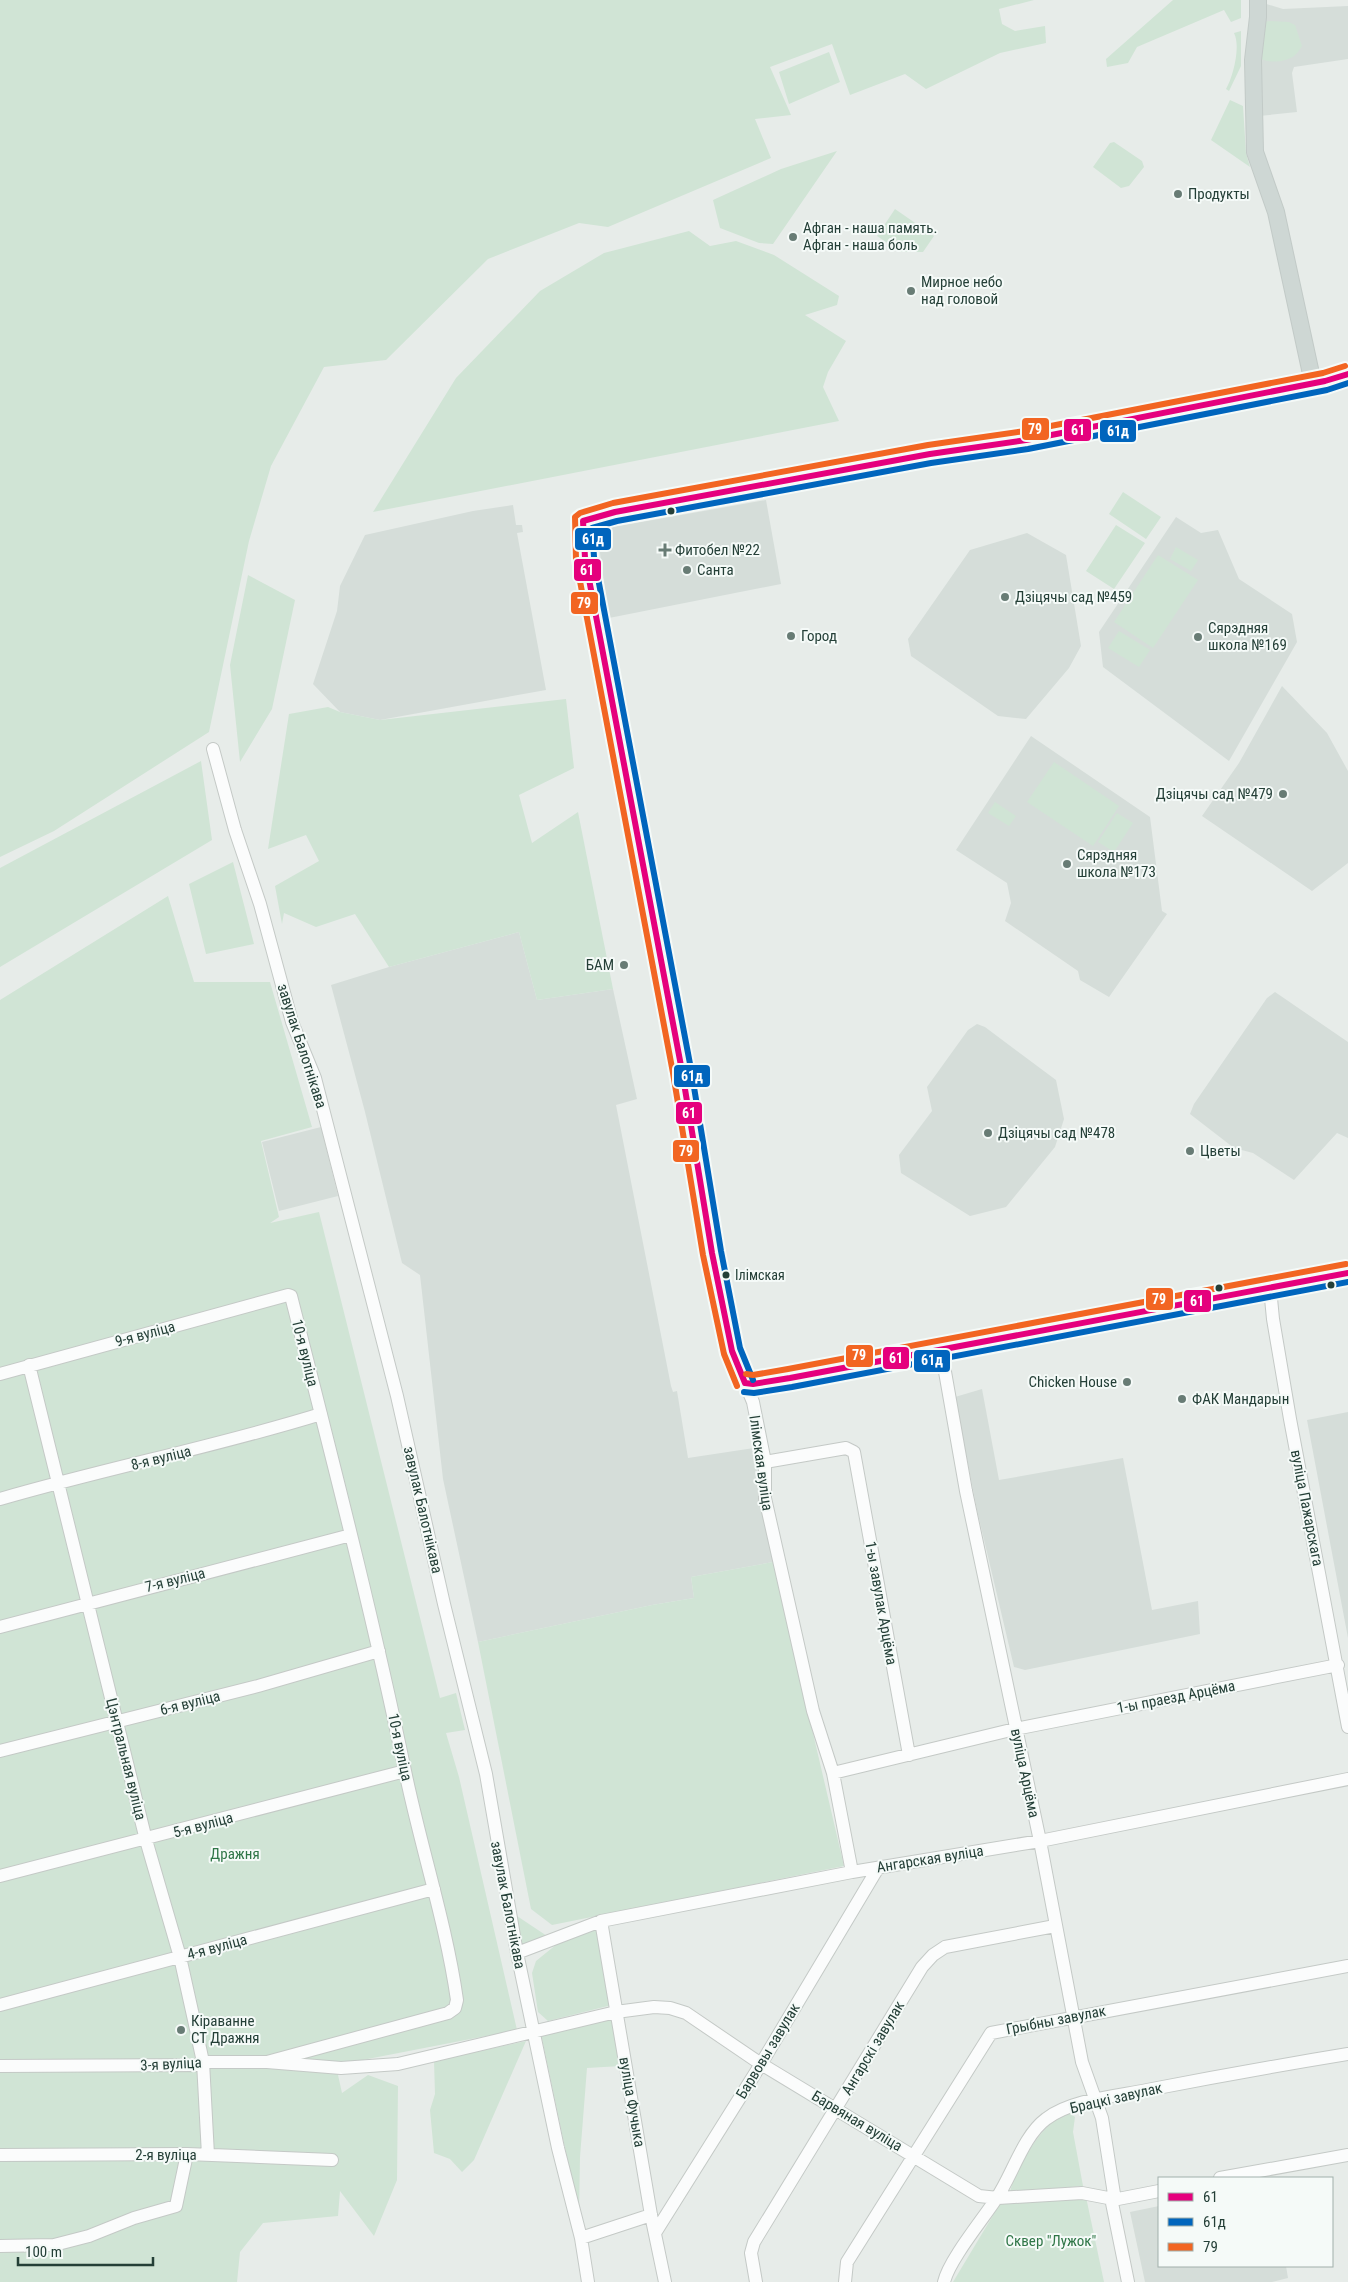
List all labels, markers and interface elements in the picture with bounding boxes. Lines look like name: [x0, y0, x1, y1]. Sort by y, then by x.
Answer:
place label: Продукты: [1188, 185, 1250, 203]
marker: Продукты: [1172, 188, 1184, 200]
place label: Афган - наша память. Афган - наша боль: [803, 219, 937, 254]
marker: Афган - наша память. Афган - наша боль: [787, 231, 799, 243]
place label: Мирное небо над головой: [921, 273, 1002, 308]
marker: Мирное небо над головой: [905, 285, 917, 297]
line badge: 79: [1021, 417, 1050, 441]
line badge: 61: [1063, 418, 1092, 442]
line badge: 61д: [1099, 419, 1137, 443]
text: 79: [1028, 421, 1042, 437]
text: 61: [1071, 422, 1085, 438]
text: 61д: [1107, 423, 1129, 439]
unlabelled marker: [666, 506, 676, 516]
line badge: 61д: [574, 527, 612, 551]
text: 61д: [582, 531, 604, 547]
place label: Фитобел №22: [675, 541, 760, 559]
marker: Фитобел №22: [659, 544, 671, 556]
line badge: 61: [573, 558, 602, 582]
place label: Санта: [697, 561, 734, 579]
text: 61: [580, 562, 594, 578]
marker: Санта: [681, 564, 693, 576]
place label: Дзіцячы сад №459: [1015, 588, 1132, 606]
line badge: 79: [570, 591, 599, 615]
marker: Дзіцячы сад №459: [999, 591, 1011, 603]
text: 79: [577, 595, 591, 611]
place label: Сярэдняя школа №169: [1208, 619, 1287, 654]
place label: Город: [801, 627, 837, 645]
marker: Город: [785, 630, 797, 642]
marker: Сярэдняя школа №169: [1192, 631, 1204, 643]
place label: Дзіцячы сад №479: [1156, 785, 1273, 803]
marker: Дзіцячы сад №479: [1277, 788, 1289, 800]
place label: Сярэдняя школа №173: [1077, 846, 1156, 881]
marker: Сярэдняя школа №173: [1061, 858, 1073, 870]
place label: БАМ: [586, 956, 614, 974]
marker: БАМ: [618, 959, 630, 971]
street label: завулак Балотнікава: [273, 981, 331, 1111]
line badge: 61д: [673, 1064, 711, 1088]
text: 61д: [681, 1068, 703, 1084]
line badge: 61: [675, 1101, 703, 1125]
text: 61: [682, 1105, 696, 1121]
place label: Дзіцячы сад №478: [998, 1124, 1115, 1142]
marker: Дзіцячы сад №478: [982, 1127, 994, 1139]
line badge: 79: [672, 1139, 700, 1163]
place label: Цветы: [1200, 1142, 1241, 1160]
text: 79: [679, 1143, 693, 1159]
marker: Цветы: [1184, 1145, 1196, 1157]
place label: Ілімская: [735, 1267, 785, 1283]
marker: Ілімская: [721, 1270, 731, 1280]
unlabelled marker: [1326, 1280, 1336, 1290]
unlabelled marker: [1214, 1283, 1224, 1293]
line badge: 79: [1145, 1287, 1174, 1311]
line badge: 61: [1183, 1289, 1212, 1313]
text: 79: [1152, 1291, 1166, 1307]
text: 61: [1190, 1293, 1204, 1309]
street label: 9-я вуліца: [113, 1317, 177, 1351]
street label: 10-я вуліца: [288, 1317, 322, 1389]
line badge: 79: [845, 1344, 874, 1368]
line badge: 61: [882, 1346, 910, 1370]
text: 79: [852, 1347, 866, 1363]
line badge: 61д: [913, 1349, 951, 1373]
text: 61: [889, 1350, 903, 1366]
text: 61д: [921, 1352, 943, 1368]
place label: Chicken House: [1029, 1373, 1117, 1391]
marker: Chicken House: [1121, 1376, 1133, 1388]
place label: ФАК Мандарын: [1192, 1390, 1289, 1408]
marker: ФАК Мандарын: [1176, 1393, 1188, 1405]
street label: Ілімская вуліца: [745, 1414, 777, 1512]
street label: 8-я вуліца: [129, 1442, 193, 1474]
street label: завулак Балотнікава: [400, 1445, 446, 1575]
street label: вуліца Пажарскага: [1287, 1448, 1327, 1568]
street label: 1-ы завулак Арцёма: [861, 1540, 901, 1666]
street label: 7-я вуліца: [143, 1564, 207, 1596]
street label: 1-ы праезд Арцёма: [1115, 1677, 1237, 1717]
street label: 6-я вуліца: [158, 1687, 222, 1719]
street label: Цэнтральная вуліца: [102, 1696, 150, 1822]
street label: 10-я вуліца: [384, 1711, 416, 1783]
street label: вуліца Арцёма: [1007, 1727, 1043, 1819]
street label: 5-я вуліца: [171, 1808, 235, 1842]
street label: завулак Балотнікава: [487, 1840, 529, 1970]
street label: Ангарская вуліца: [875, 1842, 985, 1876]
park label: Дражня: [210, 1845, 260, 1863]
street label: 4-я вуліца: [185, 1930, 249, 1964]
street label: Ангарскі завулак: [838, 1998, 908, 2098]
street label: Барвовы завулак: [732, 2000, 804, 2102]
street label: Грыбны завулак: [1005, 2002, 1107, 2038]
place label: Кіраванне СТ Дражня: [191, 2012, 260, 2047]
marker: Кіраванне СТ Дражня: [175, 2024, 187, 2036]
street label: 3-я вуліца: [140, 2053, 202, 2075]
street label: вуліца Фучыка: [615, 2056, 649, 2148]
street label: Брацкі завулак: [1068, 2079, 1164, 2117]
street label: Барвяная вуліца: [808, 2087, 906, 2155]
street label: 2-я вуліца: [135, 2146, 197, 2164]
legend: [1158, 2177, 1333, 2267]
text: 61: [1203, 2188, 1218, 2206]
text: 61д: [1203, 2213, 1226, 2231]
park label: Сквер "Лужок": [1006, 2232, 1097, 2250]
scale bar: [18, 2234, 152, 2266]
text: 79: [1203, 2238, 1218, 2256]
text: 100 m: [25, 2243, 62, 2261]

